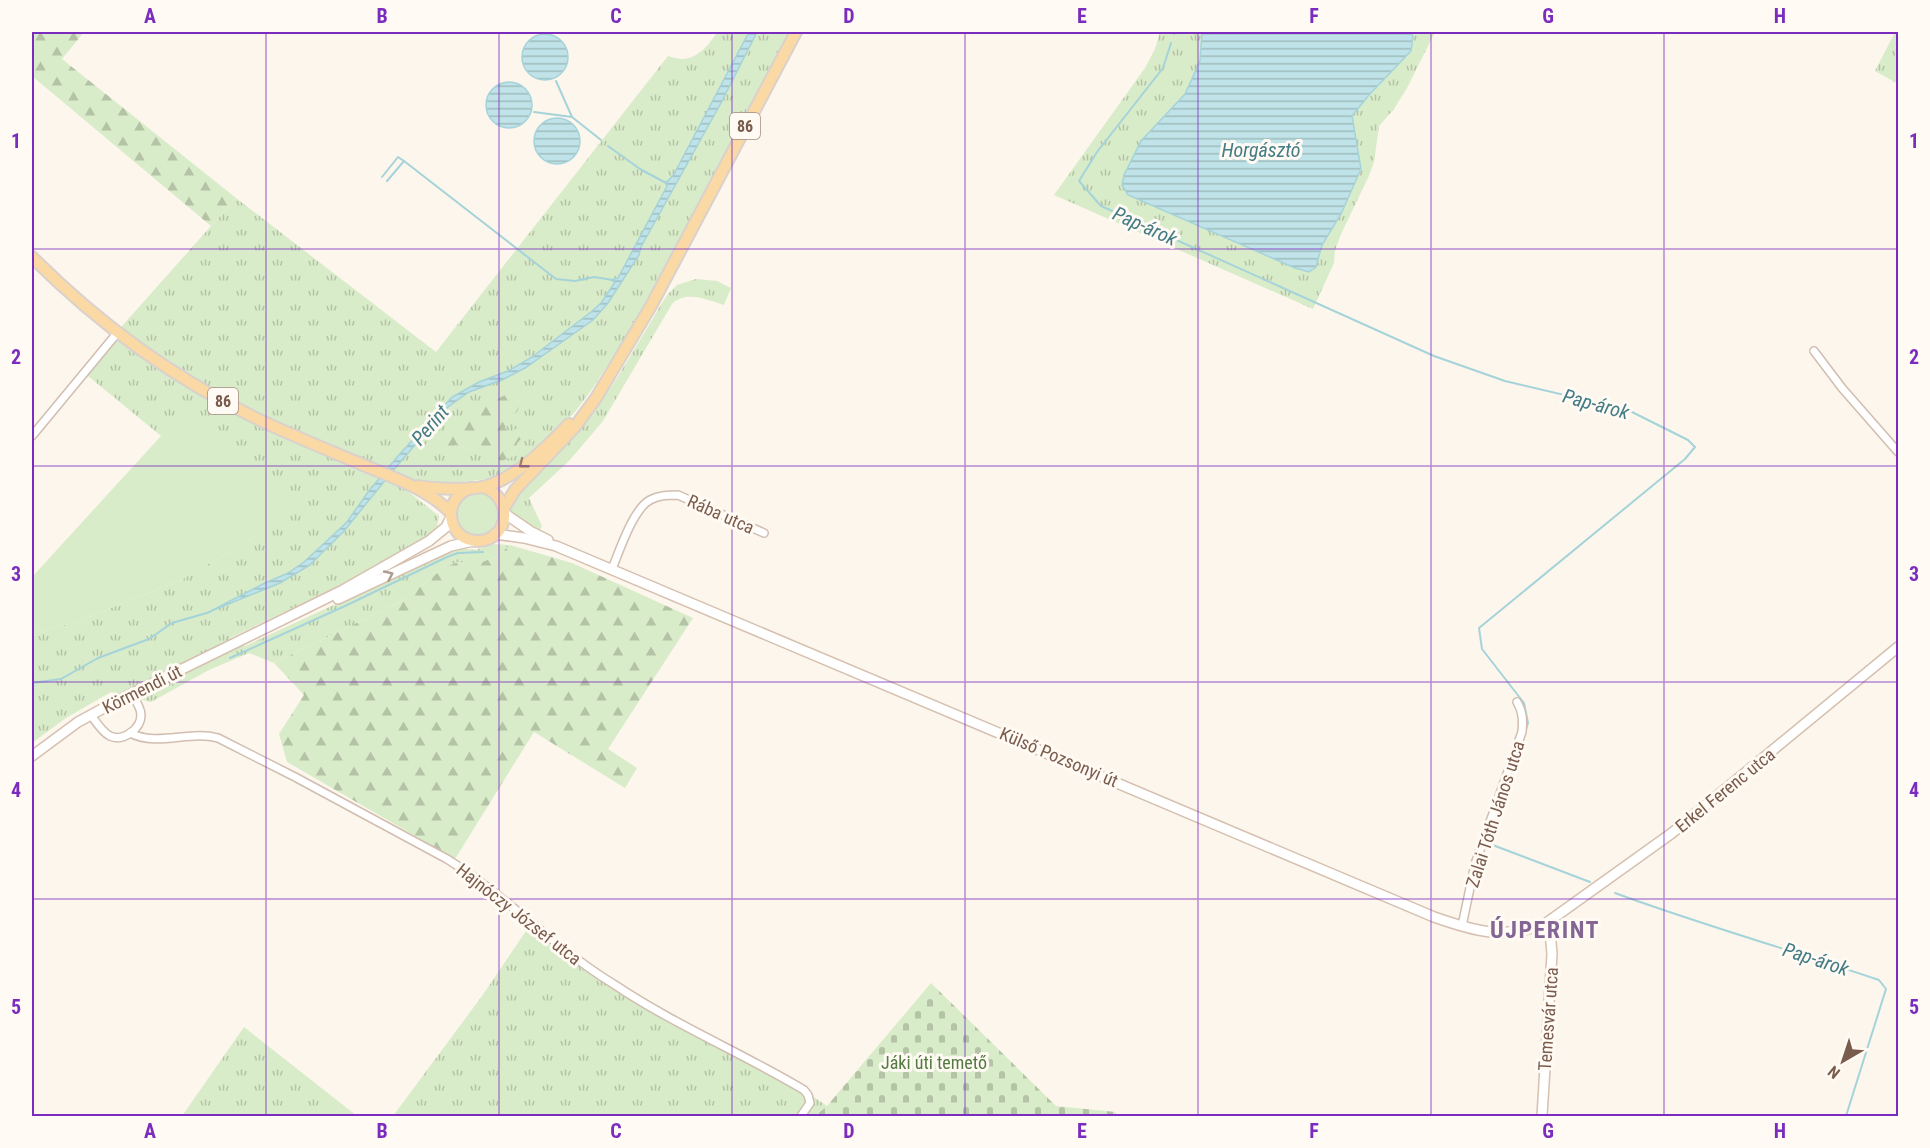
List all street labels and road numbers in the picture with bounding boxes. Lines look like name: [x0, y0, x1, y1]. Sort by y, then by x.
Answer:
road number: 86: [730, 113, 760, 139]
road number: 86: [208, 388, 238, 414]
street label: Rába utca: [684, 490, 758, 538]
street label: Körmendi út: [99, 660, 185, 718]
street label: Külső Pozsonyi út: [997, 723, 1121, 791]
street label: Zalai Tóth János utca: [1461, 738, 1529, 890]
street label: Erkel Ferenc utca: [1671, 743, 1779, 837]
street label: Hajnóczy József utca: [453, 859, 585, 969]
street label: Temesvár utca: [1534, 966, 1562, 1072]

